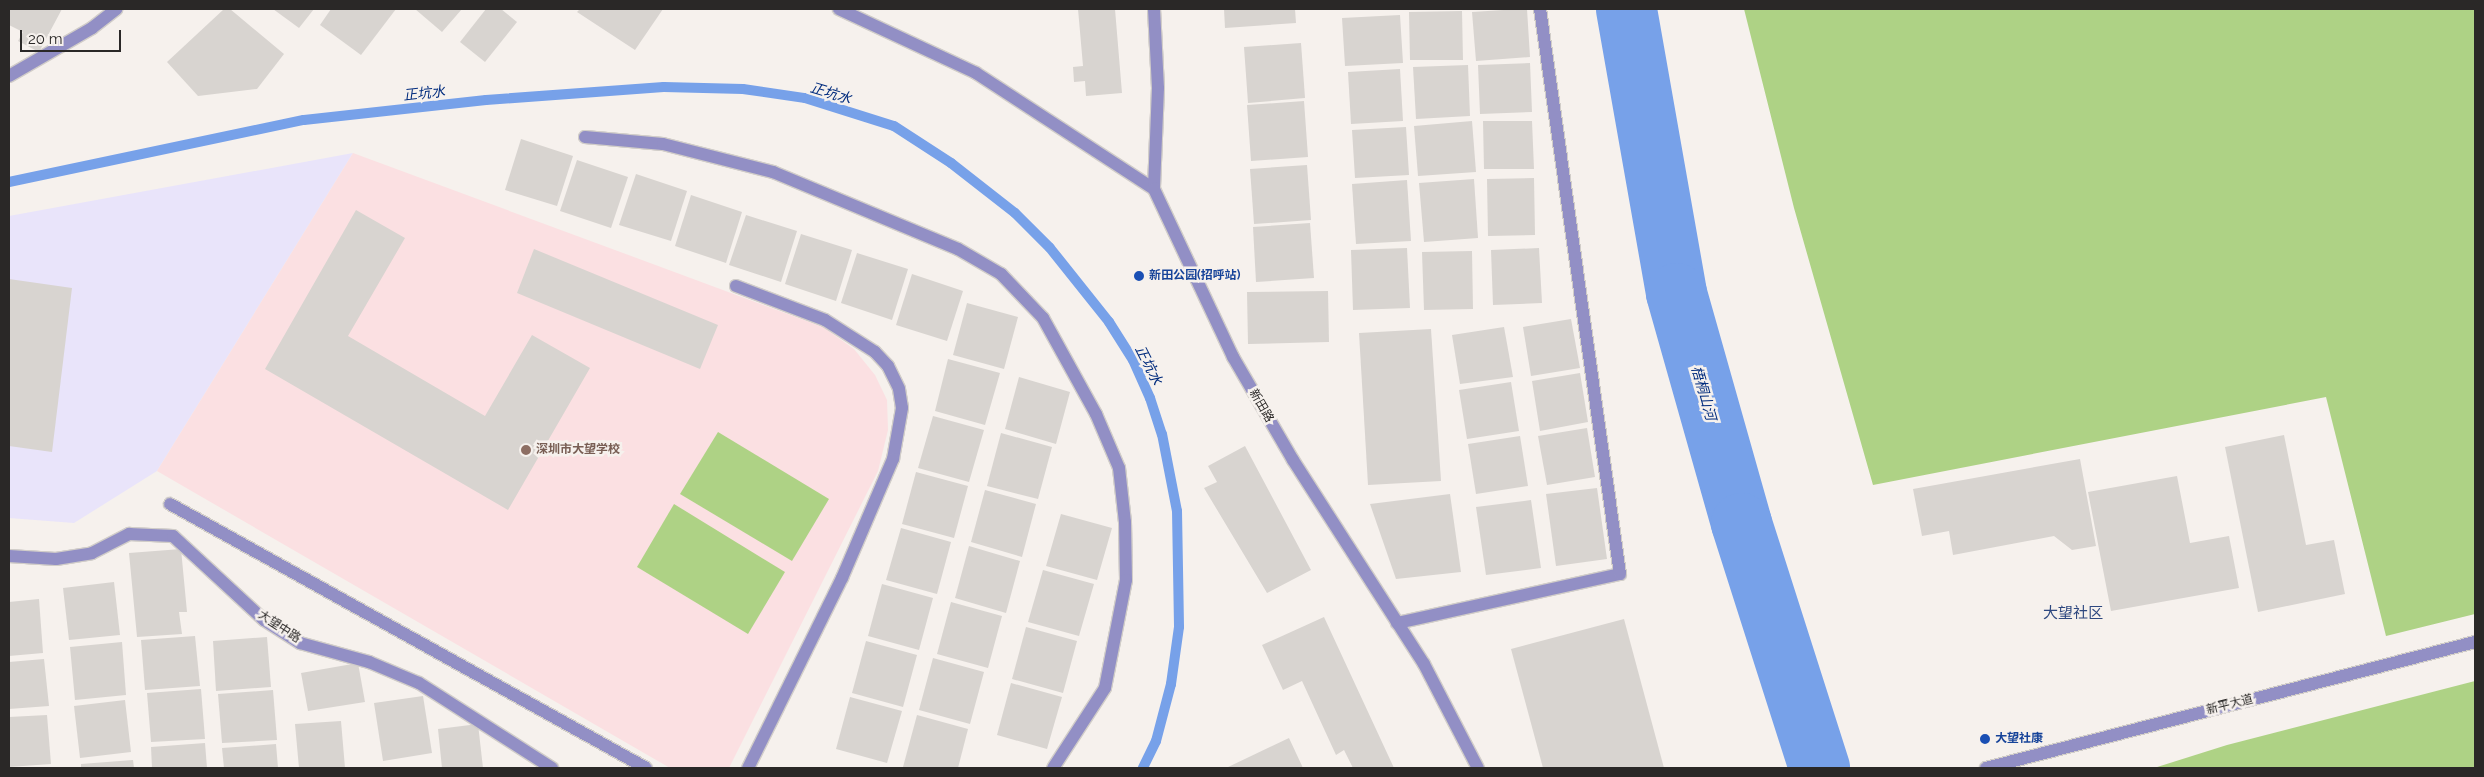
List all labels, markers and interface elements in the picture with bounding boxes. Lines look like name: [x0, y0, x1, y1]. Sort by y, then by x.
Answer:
scale bar: [22, 20, 124, 52]
text: 20 m: [28, 30, 63, 48]
water label: 正坑水: [808, 79, 854, 107]
water label: 正坑水: [402, 82, 446, 104]
place label: 新田公园(招呼站): [1149, 269, 1240, 283]
marker: 新田公园(招呼站): [1133, 270, 1145, 282]
water label: 正坑水: [1132, 342, 1166, 388]
water label: 梧桐山河: [1688, 364, 1720, 422]
street label: 新田路: [1246, 387, 1276, 425]
place label: 深圳市大望学校: [536, 443, 620, 457]
marker: 深圳市大望学校: [520, 444, 532, 456]
district label: 大望社区: [2043, 605, 2103, 623]
street label: 大望中路: [255, 608, 303, 646]
street label: 新平大道: [2205, 692, 2255, 718]
place label: 大望社康: [1995, 732, 2043, 746]
marker: 大望社康: [1979, 733, 1991, 745]

